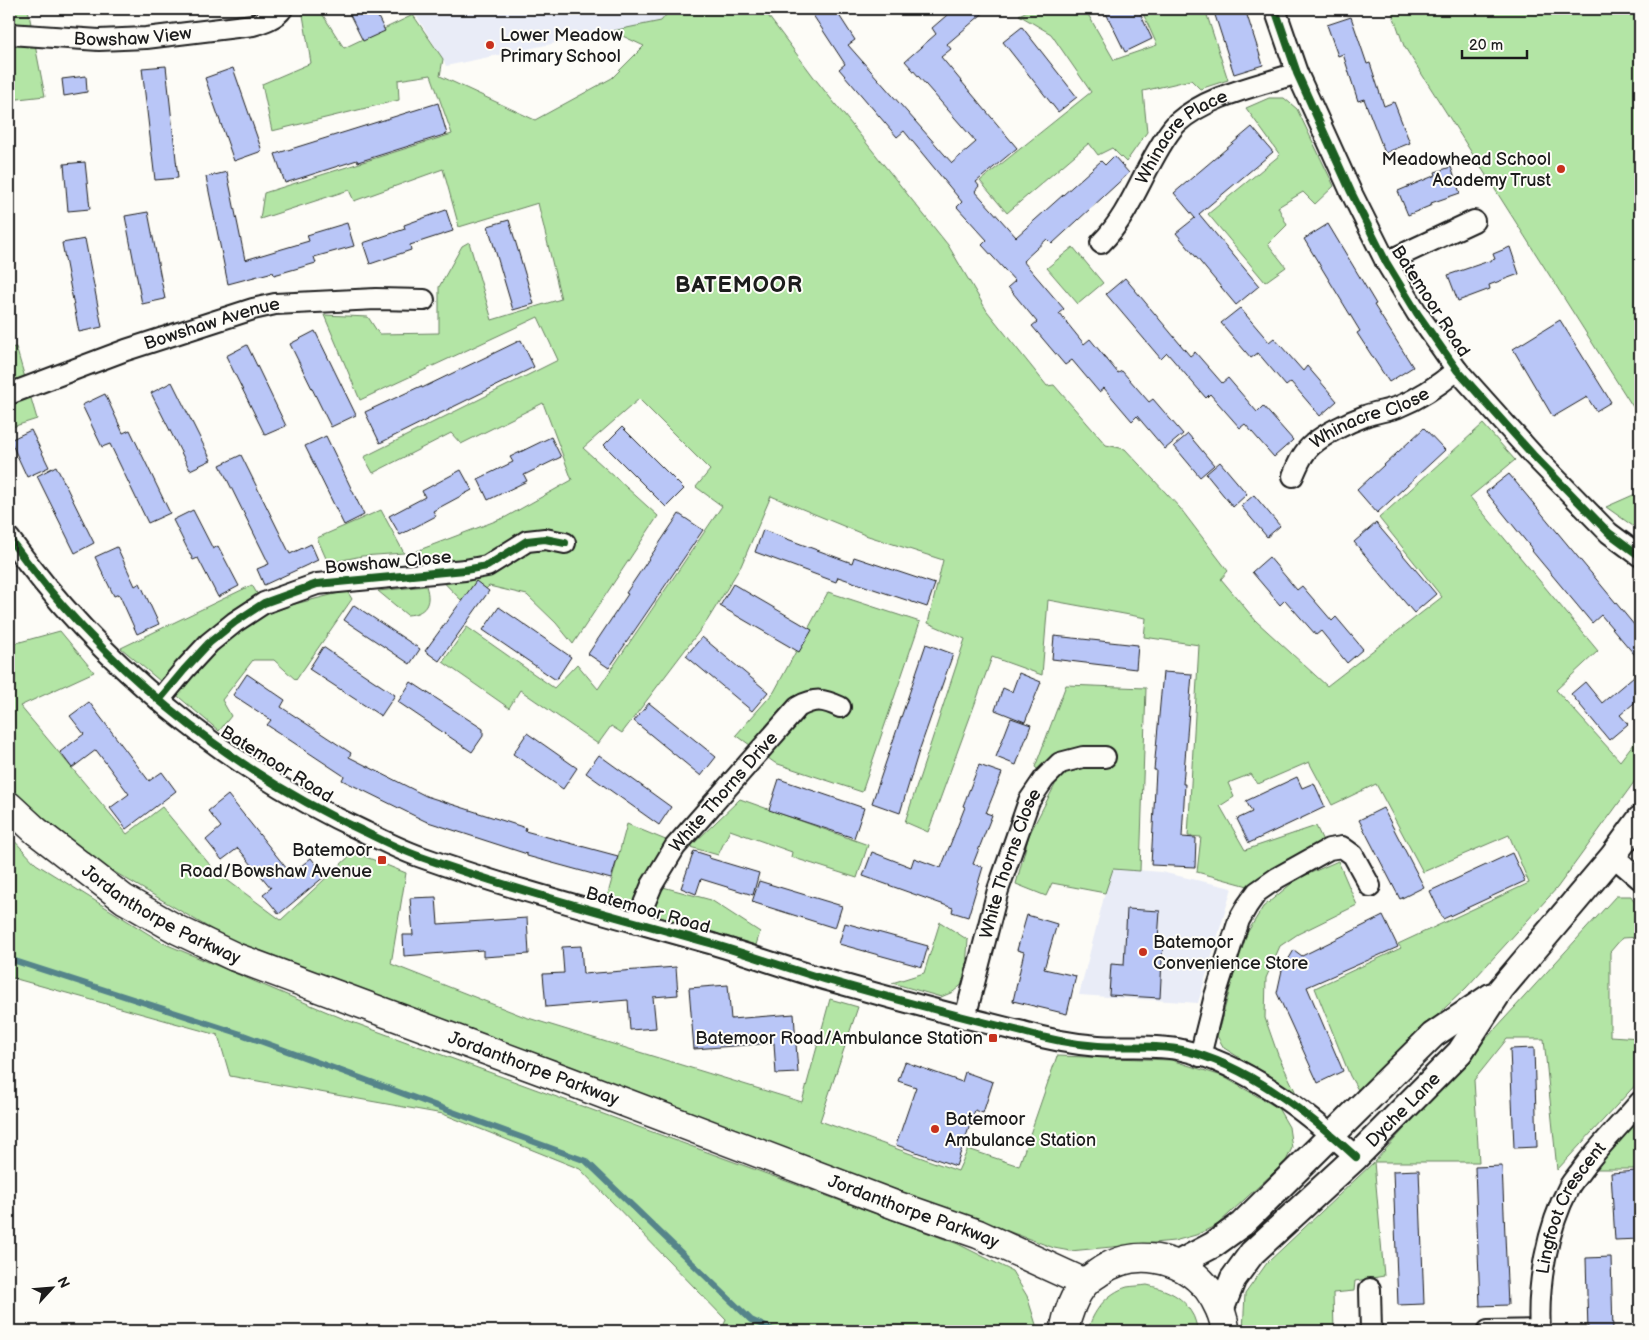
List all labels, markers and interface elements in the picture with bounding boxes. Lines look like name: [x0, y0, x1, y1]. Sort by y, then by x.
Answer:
street label: Bowshaw View: [73, 23, 193, 51]
place label: Lower Meadow Primary School: [500, 25, 623, 67]
scale bar: [1462, 28, 1526, 60]
text: 20 m: [1469, 36, 1503, 55]
marker: Lower Meadow Primary School: [484, 39, 496, 51]
street label: Whinacre Place: [1132, 86, 1231, 188]
place label: Meadowhead School Academy Trust: [1382, 149, 1551, 191]
marker: Meadowhead School Academy Trust: [1555, 163, 1567, 175]
street label: Batemoor Road: [1387, 242, 1474, 361]
district label: BATEMOOR: [675, 272, 803, 299]
street label: Bowshaw Avenue: [141, 293, 282, 354]
street label: Whinacre Close: [1306, 383, 1434, 453]
street label: Bowshaw Close: [324, 546, 453, 578]
street label: Batemoor Road: [217, 721, 337, 807]
street label: White Thorns Drive: [665, 727, 782, 857]
street label: White Thorns Close: [976, 784, 1046, 941]
place label: Batemoor Road/Bowshaw Avenue: [179, 840, 372, 882]
marker: Batemoor Road/Bowshaw Avenue: [376, 854, 388, 866]
street label: Jordanthorpe Parkway: [77, 860, 244, 969]
street label: Batemoor Road: [583, 883, 712, 938]
place label: Batemoor Convenience Store: [1153, 932, 1308, 974]
marker: Batemoor Convenience Store: [1137, 946, 1149, 958]
street label: Jordanthorpe Parkway: [445, 1027, 623, 1111]
place label: Batemoor Road/Ambulance Station: [695, 1028, 983, 1049]
marker: Batemoor Road/Ambulance Station: [987, 1032, 999, 1044]
street label: Dyche Lane: [1362, 1068, 1445, 1152]
place label: Batemoor Ambulance Station: [945, 1109, 1096, 1151]
marker: Batemoor Ambulance Station: [929, 1123, 941, 1135]
street label: Lingfoot Crescent: [1532, 1137, 1611, 1275]
street label: Jordanthorpe Parkway: [825, 1171, 1003, 1254]
north arrow: [28, 1262, 78, 1312]
text: N: [53, 1274, 73, 1291]

